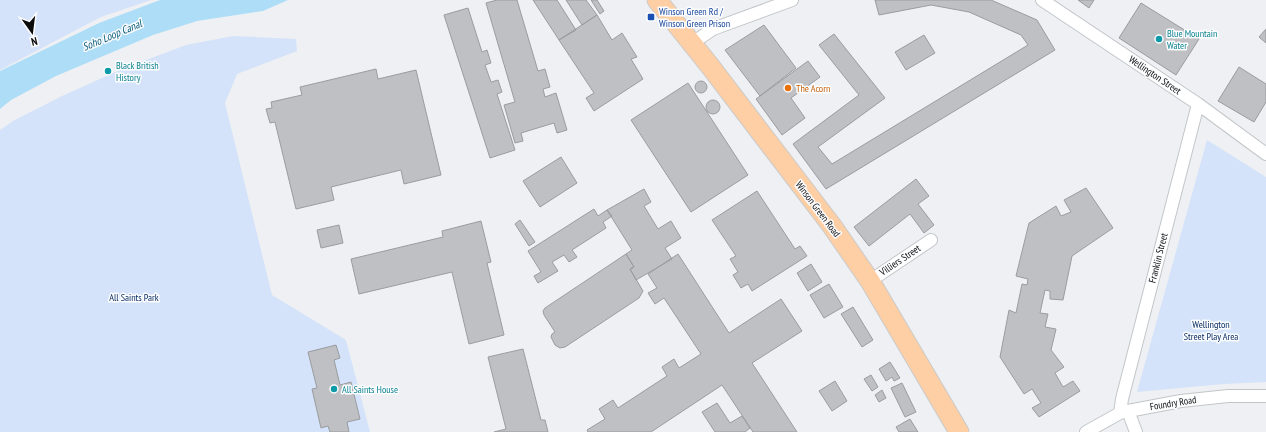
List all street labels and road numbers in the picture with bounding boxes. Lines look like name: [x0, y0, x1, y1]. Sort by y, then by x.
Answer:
street label: Wellington Street: [1126, 53, 1184, 97]
street label: Winson Green Road: [793, 178, 843, 240]
street label: Franklin Street: [1146, 232, 1171, 284]
street label: Villiers Street: [876, 241, 923, 279]
street label: Foundry Road: [1149, 393, 1197, 413]

